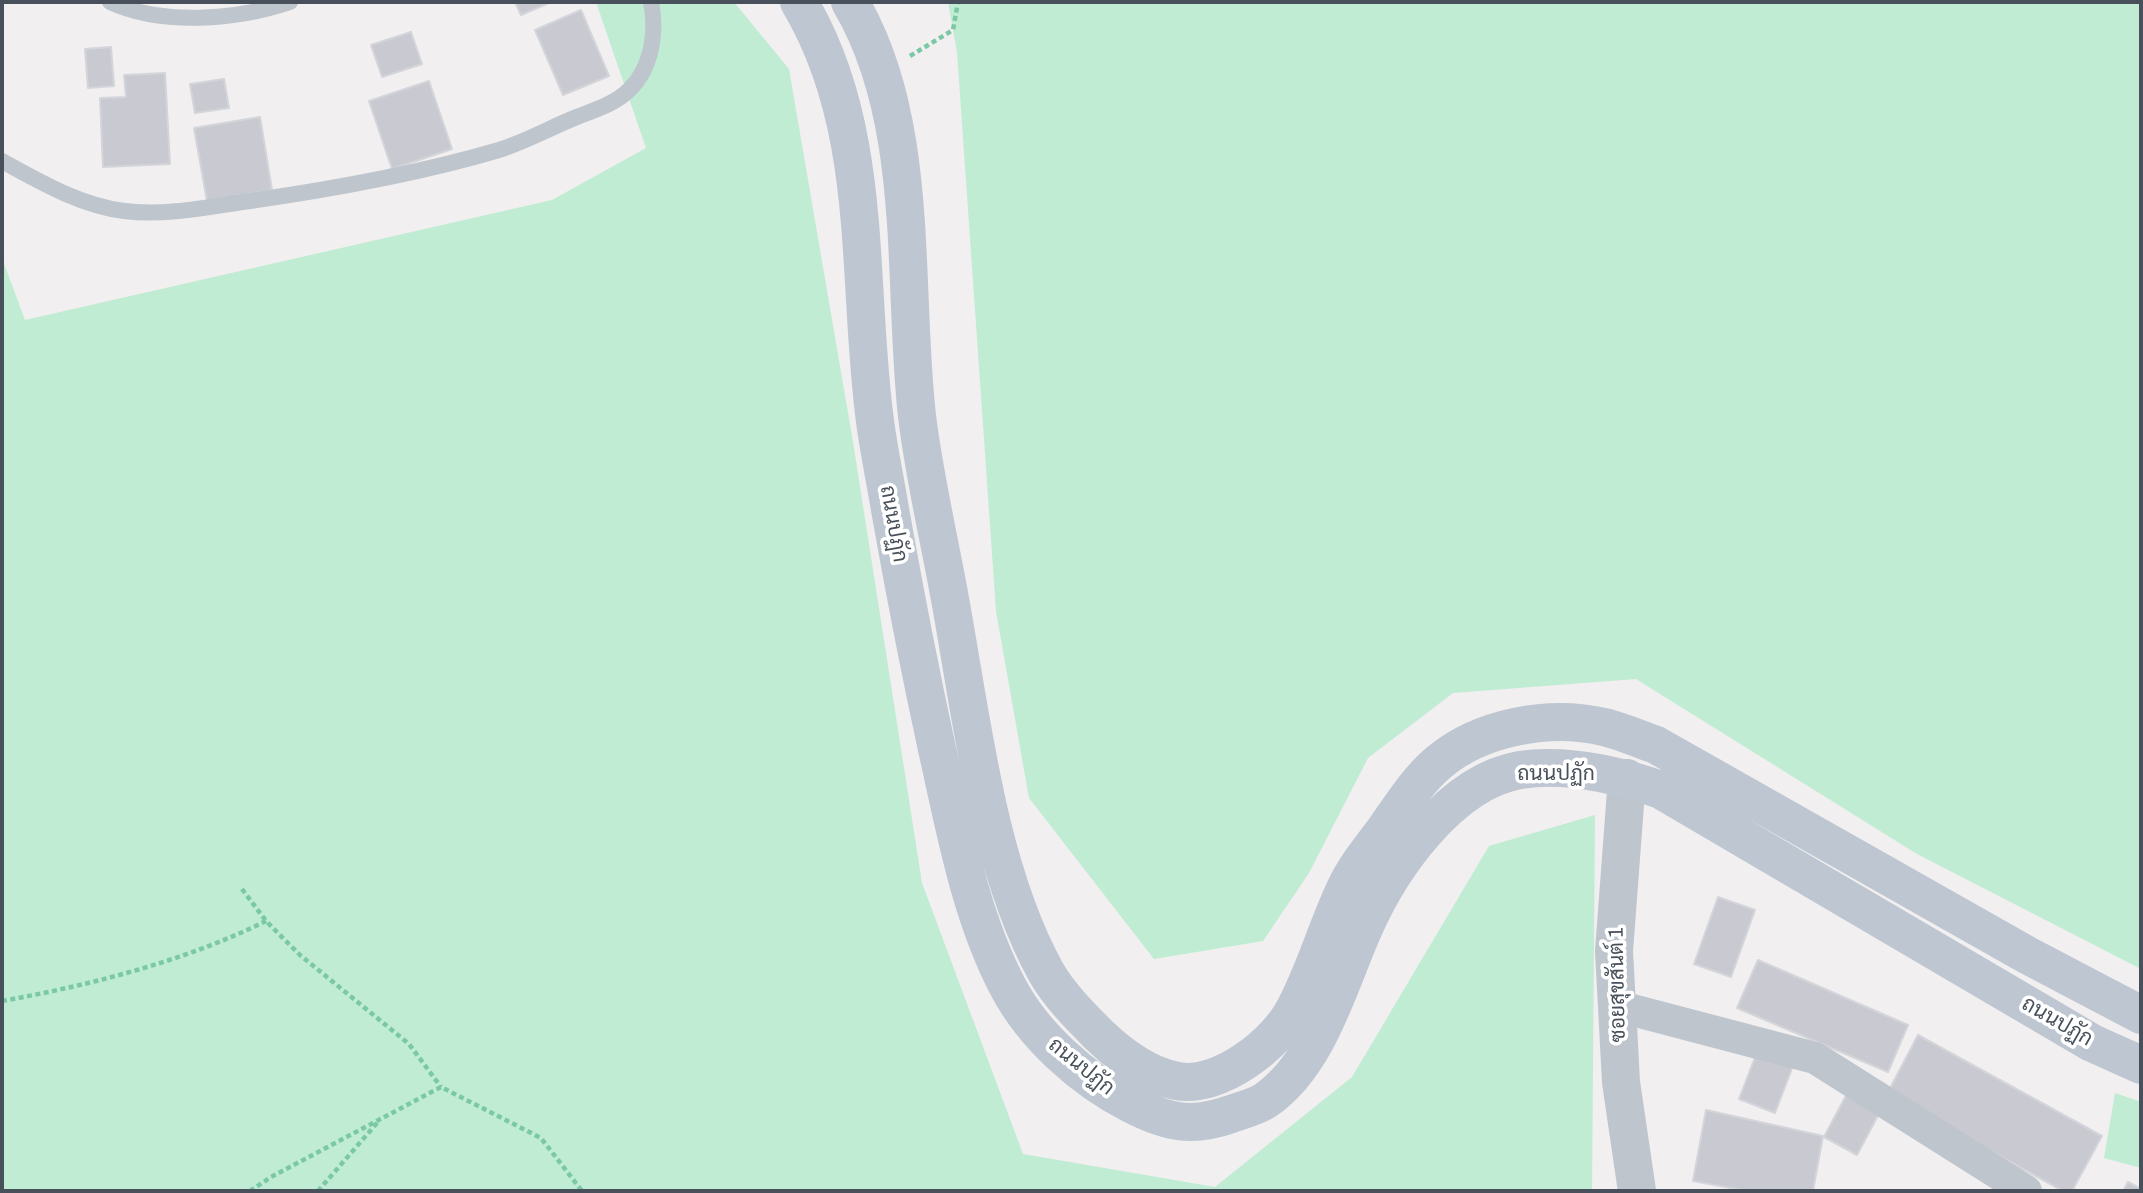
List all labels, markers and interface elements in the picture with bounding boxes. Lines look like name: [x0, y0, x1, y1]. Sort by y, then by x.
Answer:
street label: ถนนปฏัก: [874, 484, 912, 564]
street label: ถนนปฏัก: [1517, 761, 1595, 787]
street label: ซอยสุขสันต์ 1: [1604, 927, 1632, 1043]
street label: ถนนปฏัก: [2017, 992, 2097, 1052]
street label: ถนนปฏัก: [1043, 1033, 1119, 1101]

